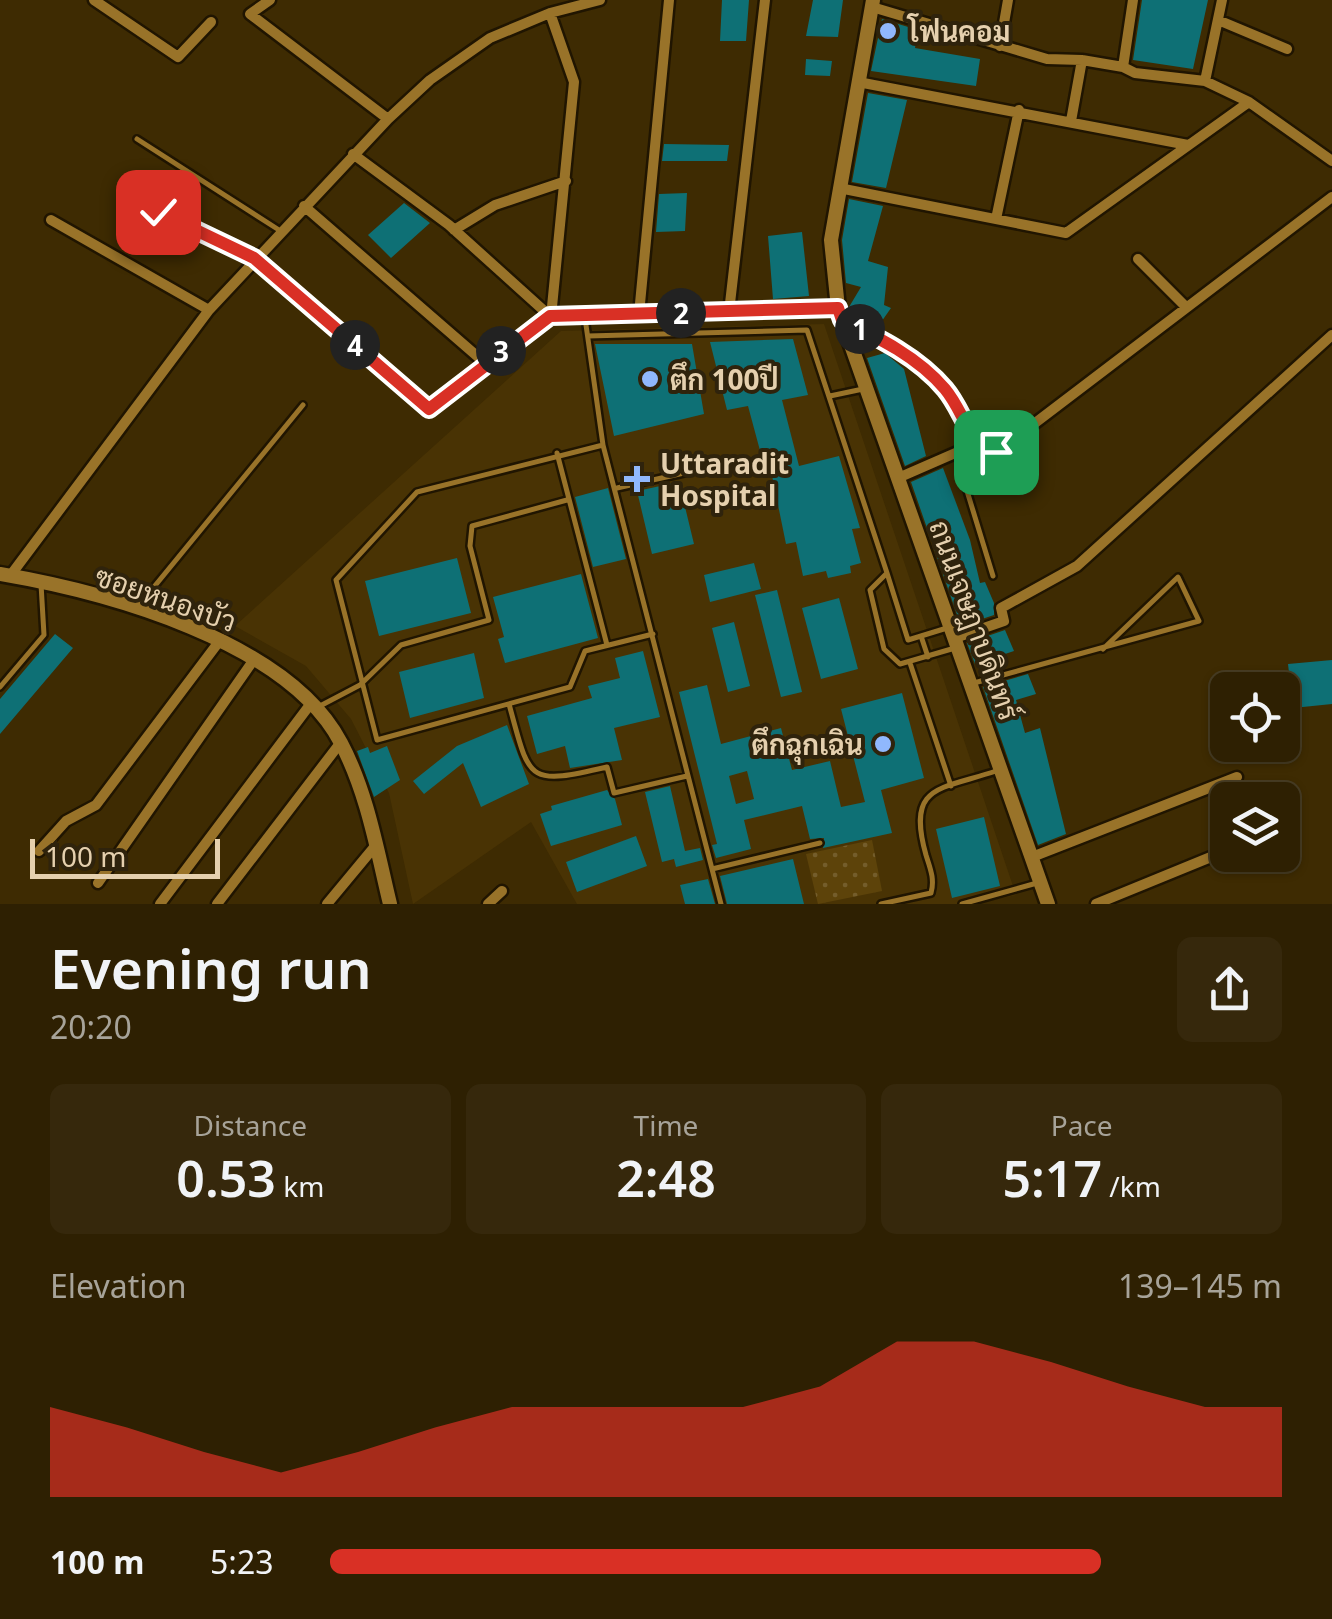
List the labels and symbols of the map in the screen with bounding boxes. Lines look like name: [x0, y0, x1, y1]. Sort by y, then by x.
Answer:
place label: โฟนคอม: [906, 12, 1010, 50]
marker: โฟนคอม: [877, 20, 899, 42]
pin: [116, 170, 201, 255]
pin: 2: [656, 288, 706, 338]
pin: 1: [835, 304, 885, 354]
pin: 4: [330, 320, 380, 370]
pin: 3: [476, 326, 526, 376]
place label: ตึก 100ปี: [670, 360, 778, 398]
marker: ตึก 100ปี: [639, 368, 661, 390]
pin: [954, 410, 1039, 495]
place label: Uttaradit Hospital: [660, 444, 789, 514]
marker: Uttaradit Hospital: [624, 466, 650, 492]
street label: ถนนเจษฎาบดินทร์: [919, 515, 1029, 726]
street label: ซอยหนองบัว: [90, 556, 242, 640]
place label: ตึกฉุกเฉิน: [751, 725, 863, 765]
marker: ตึกฉุกเฉิน: [872, 733, 894, 755]
scale bar: [30, 834, 220, 878]

